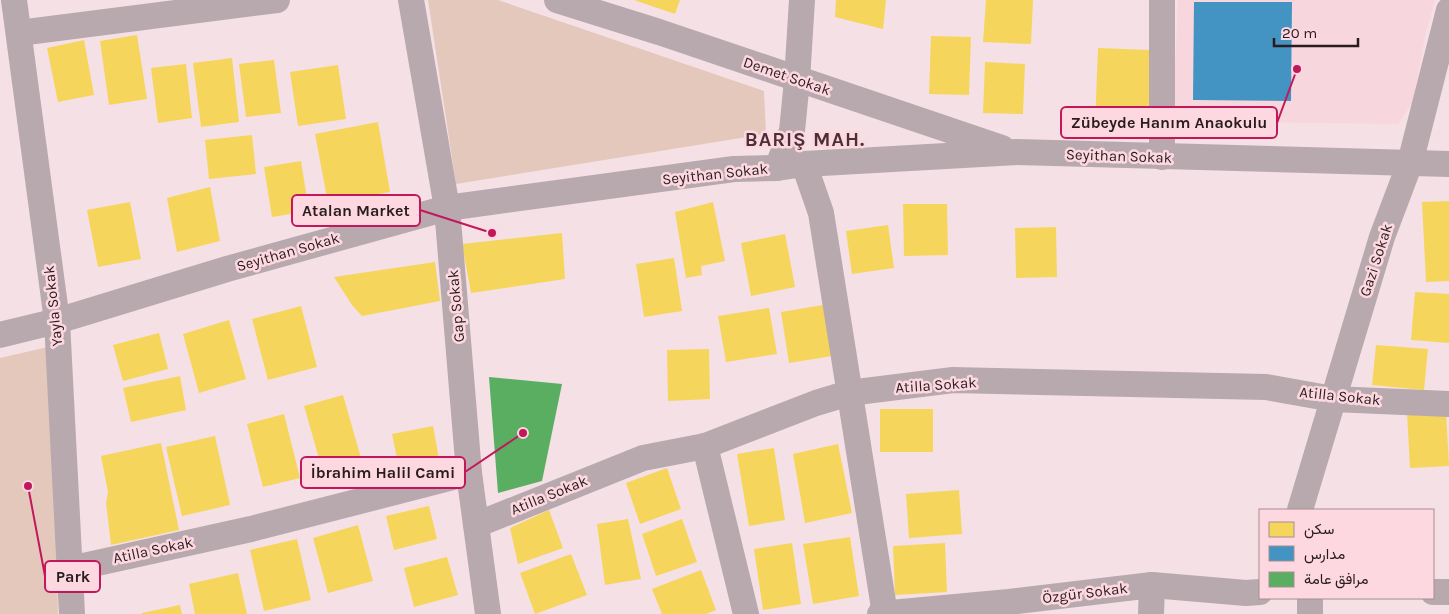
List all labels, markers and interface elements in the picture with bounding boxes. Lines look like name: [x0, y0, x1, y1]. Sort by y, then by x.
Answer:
scale bar: [1274, 15, 1358, 47]
text: 20 m: [1282, 24, 1317, 42]
street label: Demet Sokak: [741, 53, 833, 99]
callout: Zübeyde Hanım Anaokulu: [1061, 107, 1277, 138]
text: Zübeyde Hanım Anaokulu: [1071, 113, 1267, 132]
district label: BARIŞ MAH.: [745, 128, 865, 151]
street label: Seyithan Sokak: [1066, 145, 1172, 167]
street label: Seyithan Sokak: [661, 159, 769, 189]
callout: Atalan Market: [292, 195, 420, 226]
text: Atalan Market: [302, 201, 410, 220]
street label: Gazi Sokak: [1356, 221, 1396, 299]
street label: Seyithan Sokak: [234, 229, 342, 275]
street label: Yayla Sokak: [40, 265, 66, 347]
street label: Gap Sokak: [444, 269, 468, 343]
street label: Atilla Sokak: [895, 373, 977, 397]
street label: Atilla Sokak: [1299, 383, 1381, 409]
callout: İbrahim Halil Cami: [301, 457, 465, 488]
text: İbrahim Halil Cami: [311, 463, 455, 482]
street label: Atilla Sokak: [508, 471, 590, 519]
legend: [1259, 509, 1434, 599]
text: سكن: [1304, 520, 1334, 539]
street label: Atilla Sokak: [111, 533, 195, 567]
text: مدارس: [1304, 545, 1345, 564]
callout: Park: [45, 561, 100, 592]
text: Park: [56, 567, 91, 586]
text: مرافق عامة: [1304, 570, 1369, 589]
street label: Özgür Sokak: [1041, 579, 1129, 607]

